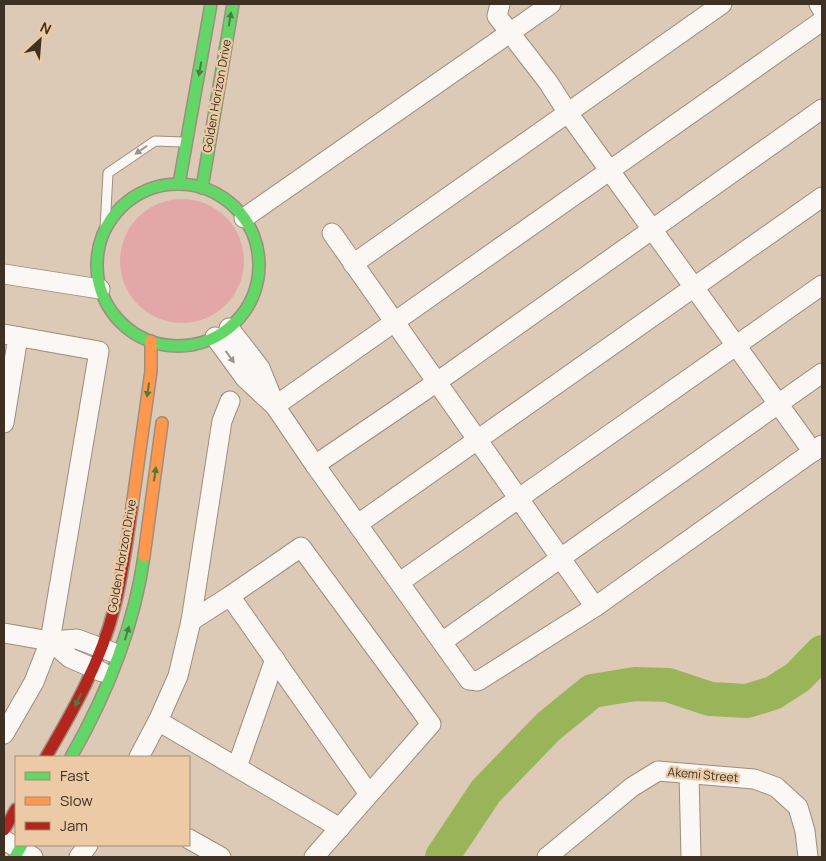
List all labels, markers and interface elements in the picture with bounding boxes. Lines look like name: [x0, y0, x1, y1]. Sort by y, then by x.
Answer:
one-way arrow: [226, 11, 234, 27]
north arrow: [15, 15, 65, 65]
text: N: [37, 17, 55, 39]
street label: Golden Horizon Drive: [198, 38, 235, 154]
one-way arrow: [195, 61, 203, 77]
one-way arrow: [135, 145, 148, 155]
one-way arrow: [225, 350, 235, 364]
one-way arrow: [144, 382, 152, 398]
one-way arrow: [151, 465, 159, 481]
street label: Golden Horizon Drive: [103, 498, 140, 614]
one-way arrow: [124, 626, 132, 641]
one-way arrow: [73, 693, 81, 707]
legend: [15, 756, 190, 846]
street label: Akemi Street: [667, 763, 739, 786]
text: Fast: [60, 765, 89, 786]
text: Slow: [60, 790, 93, 811]
text: Jam: [60, 815, 88, 836]

